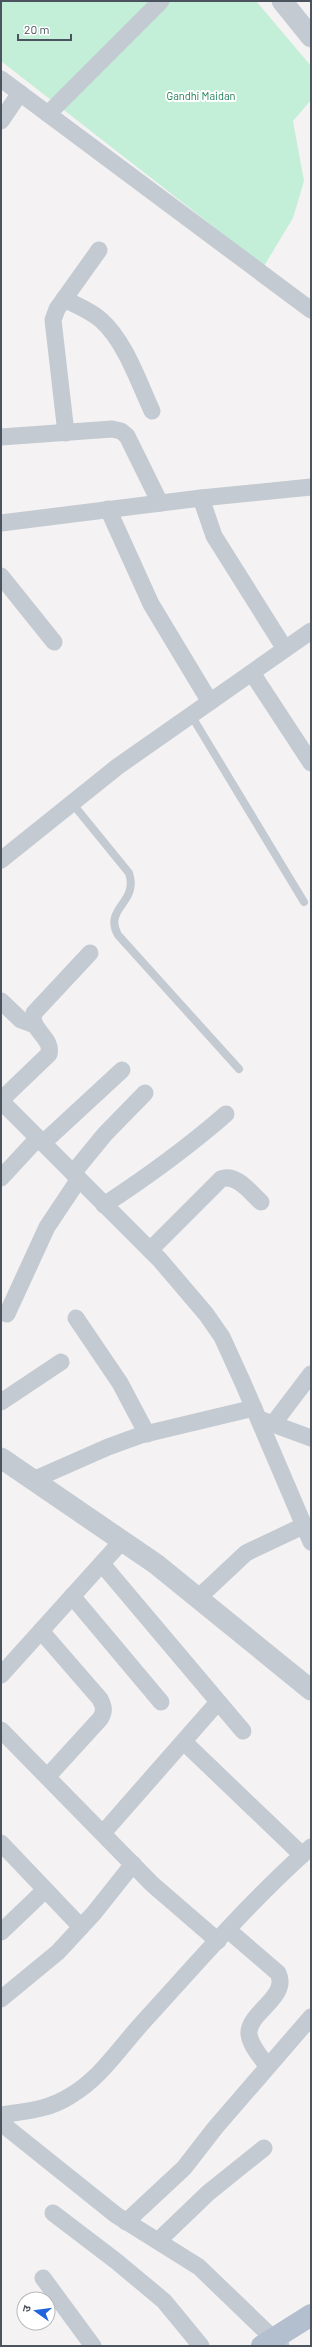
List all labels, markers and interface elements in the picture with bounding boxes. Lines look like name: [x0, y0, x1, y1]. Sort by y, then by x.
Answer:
scale bar: [18, 16, 71, 42]
text: 20 m: [24, 22, 50, 36]
park label: Gandhi Maidan: [167, 89, 236, 102]
north arrow: [16, 2291, 56, 2331]
text: उ: [19, 2303, 33, 2313]

